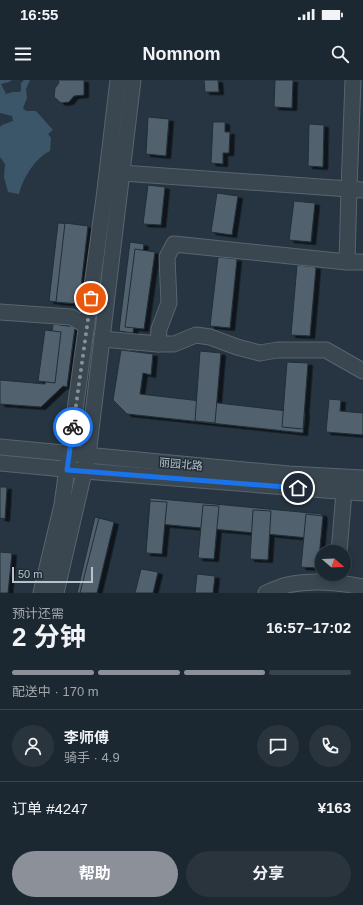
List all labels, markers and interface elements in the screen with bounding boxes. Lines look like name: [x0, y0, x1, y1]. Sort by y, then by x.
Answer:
text: 16:55: [20, 6, 58, 23]
icon: menu: [12, 43, 34, 65]
icon: search: [329, 43, 351, 65]
text: Nomnom: [143, 44, 221, 64]
pin: [74, 281, 108, 315]
icon: bag: [80, 287, 102, 309]
courier: [53, 407, 93, 447]
icon: bike: [62, 416, 84, 438]
street label: 丽园北路: [159, 456, 203, 472]
pin: [281, 471, 315, 505]
icon: home: [287, 477, 309, 499]
north arrow: [315, 545, 351, 581]
map controls: [315, 545, 351, 581]
scale bar: [12, 565, 93, 584]
text: 50 m: [18, 568, 42, 580]
text: 预计还需: [12, 606, 64, 621]
text: 16:57–17:02: [266, 619, 351, 636]
text: 2 分钟: [12, 622, 86, 652]
text: 配送中 · 170 m: [12, 684, 99, 699]
button: person: [12, 725, 54, 767]
button: chat: [257, 725, 299, 767]
button: phone: [309, 725, 351, 767]
text: 李师傅: [64, 729, 109, 746]
text: 骑手 · 4.9: [64, 750, 120, 765]
text: ¥163: [318, 799, 351, 816]
text: 订单 #4247: [12, 800, 88, 817]
button: 帮助: [12, 851, 178, 897]
button: 分享: [186, 851, 351, 897]

